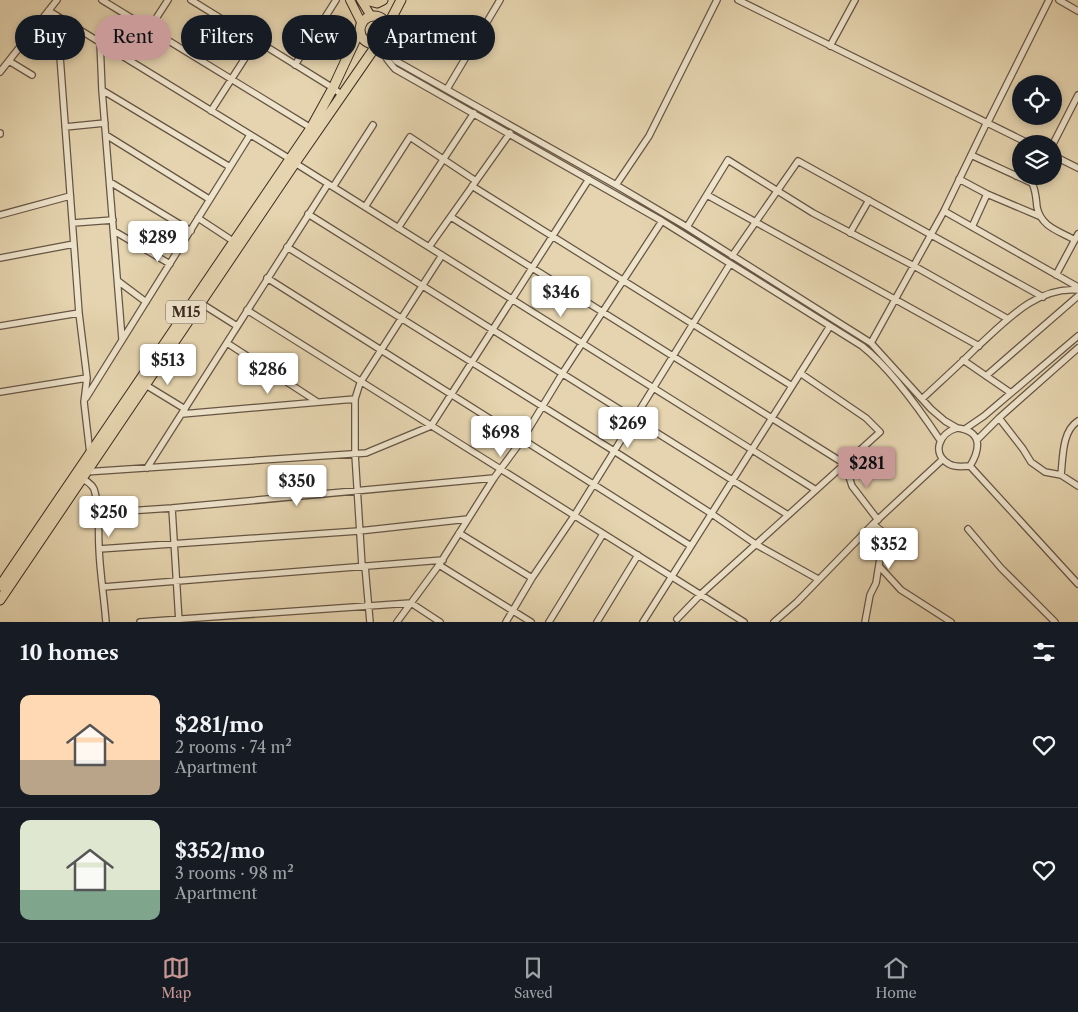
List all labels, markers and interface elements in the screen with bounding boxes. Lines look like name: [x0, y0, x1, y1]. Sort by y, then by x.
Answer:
chip: Buy: [15, 15, 85, 60]
chip: Rent: [95, 15, 171, 60]
chip: Filters: [181, 15, 272, 60]
chip: New: [282, 15, 357, 60]
chip: Apartment: [367, 15, 495, 60]
map controls: [1012, 75, 1062, 185]
button: locate: [1012, 75, 1062, 125]
button: layers: [1012, 135, 1062, 185]
pin: $289: [128, 220, 188, 263]
text: $289: [139, 227, 177, 247]
pin: $346: [531, 276, 591, 318]
text: $346: [542, 282, 580, 302]
road number: M15: [166, 300, 206, 324]
pin: $513: [138, 344, 198, 386]
text: $513: [151, 350, 185, 370]
pin: $286: [238, 352, 298, 395]
text: $286: [249, 359, 287, 379]
pin: $269: [598, 406, 658, 449]
text: $269: [609, 413, 647, 433]
pin: $698: [471, 416, 531, 458]
text: $698: [482, 422, 520, 442]
pin: $281: [837, 446, 897, 489]
text: $281: [849, 453, 885, 473]
pin: $350: [267, 464, 327, 507]
text: $350: [278, 471, 316, 491]
pin: $250: [79, 496, 139, 538]
text: $250: [90, 502, 128, 522]
pin: $352: [859, 528, 919, 570]
text: $352: [871, 534, 907, 554]
icon: filters: [1030, 638, 1058, 666]
text: 10 homes: [20, 640, 119, 665]
text: $281/mo: [175, 712, 264, 737]
icon: home: [60, 715, 120, 775]
icon: heart: [1030, 731, 1058, 759]
text: 2 rooms · 74 m²: [175, 737, 292, 757]
text: Apartment: [175, 757, 257, 777]
text: $352/mo: [175, 838, 265, 863]
icon: home: [60, 840, 120, 900]
icon: heart: [1030, 856, 1058, 884]
text: 3 rooms · 98 m²: [175, 863, 294, 883]
text: Apartment: [175, 883, 257, 903]
tab: Map: [161, 954, 191, 1002]
tab: Saved: [514, 954, 553, 1002]
tab: Home: [876, 954, 917, 1002]

